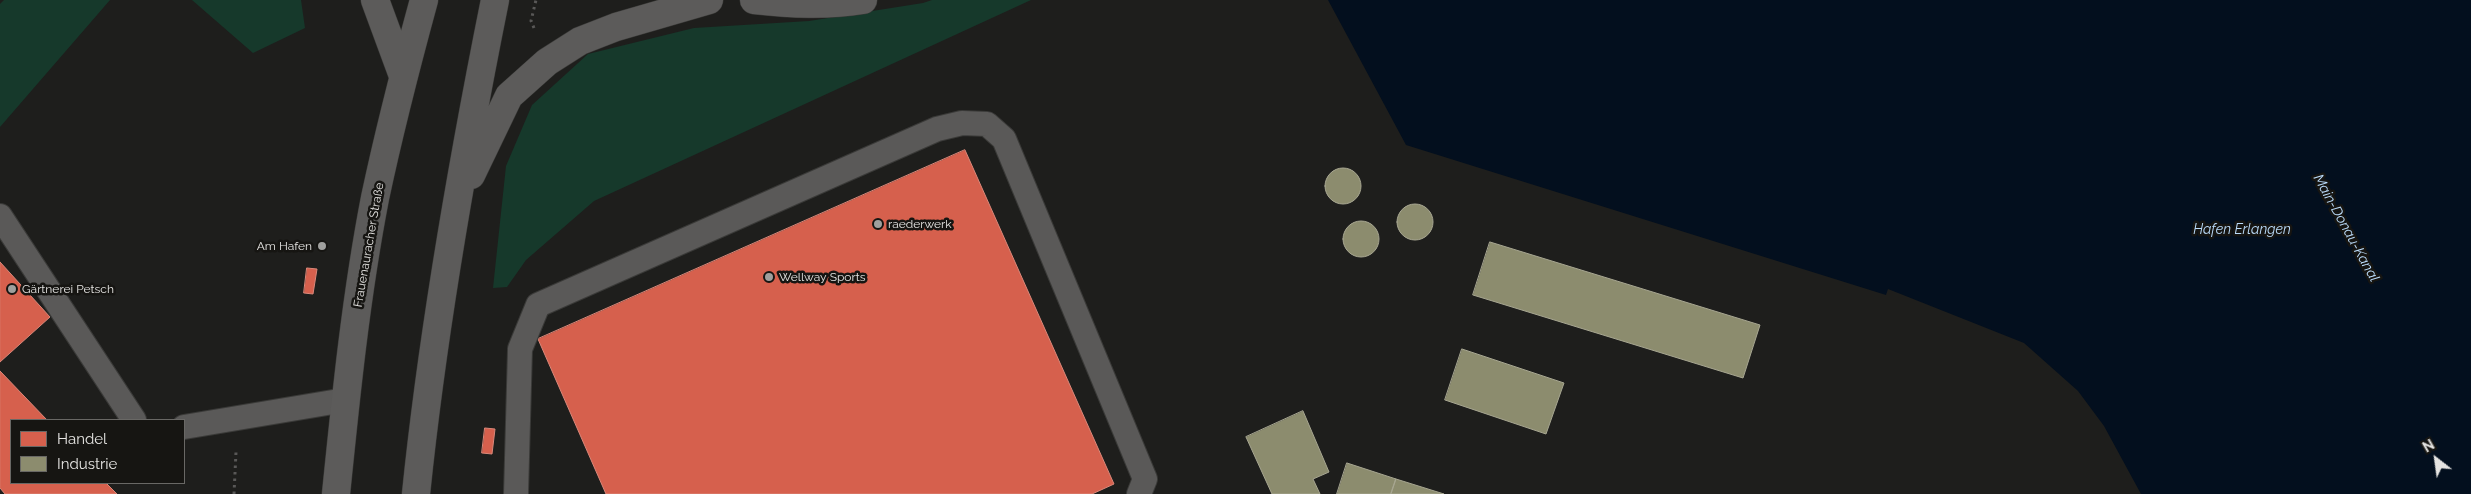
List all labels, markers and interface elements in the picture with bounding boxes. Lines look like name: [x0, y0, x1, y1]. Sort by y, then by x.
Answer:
water label: Main-Donau-Kanal: [2309, 171, 2383, 285]
street label: Frauenauracher Straße: [351, 182, 387, 308]
place label: raederwerk: [888, 217, 952, 231]
marker: raederwerk: [872, 218, 884, 230]
water label: Hafen Erlangen: [2193, 222, 2291, 238]
place label: Am Hafen: [257, 239, 312, 253]
marker: Am Hafen: [316, 240, 328, 252]
place label: Wellway Sports: [779, 270, 865, 284]
marker: Wellway Sports: [763, 271, 775, 283]
place label: Gärtnerei Petsch: [22, 282, 114, 296]
marker: Gärtnerei Petsch: [6, 283, 18, 295]
legend: [10, 419, 185, 484]
text: Handel: [57, 430, 107, 448]
north arrow: [2411, 434, 2461, 484]
text: N: [2420, 436, 2437, 456]
text: Industrie: [57, 455, 117, 473]

